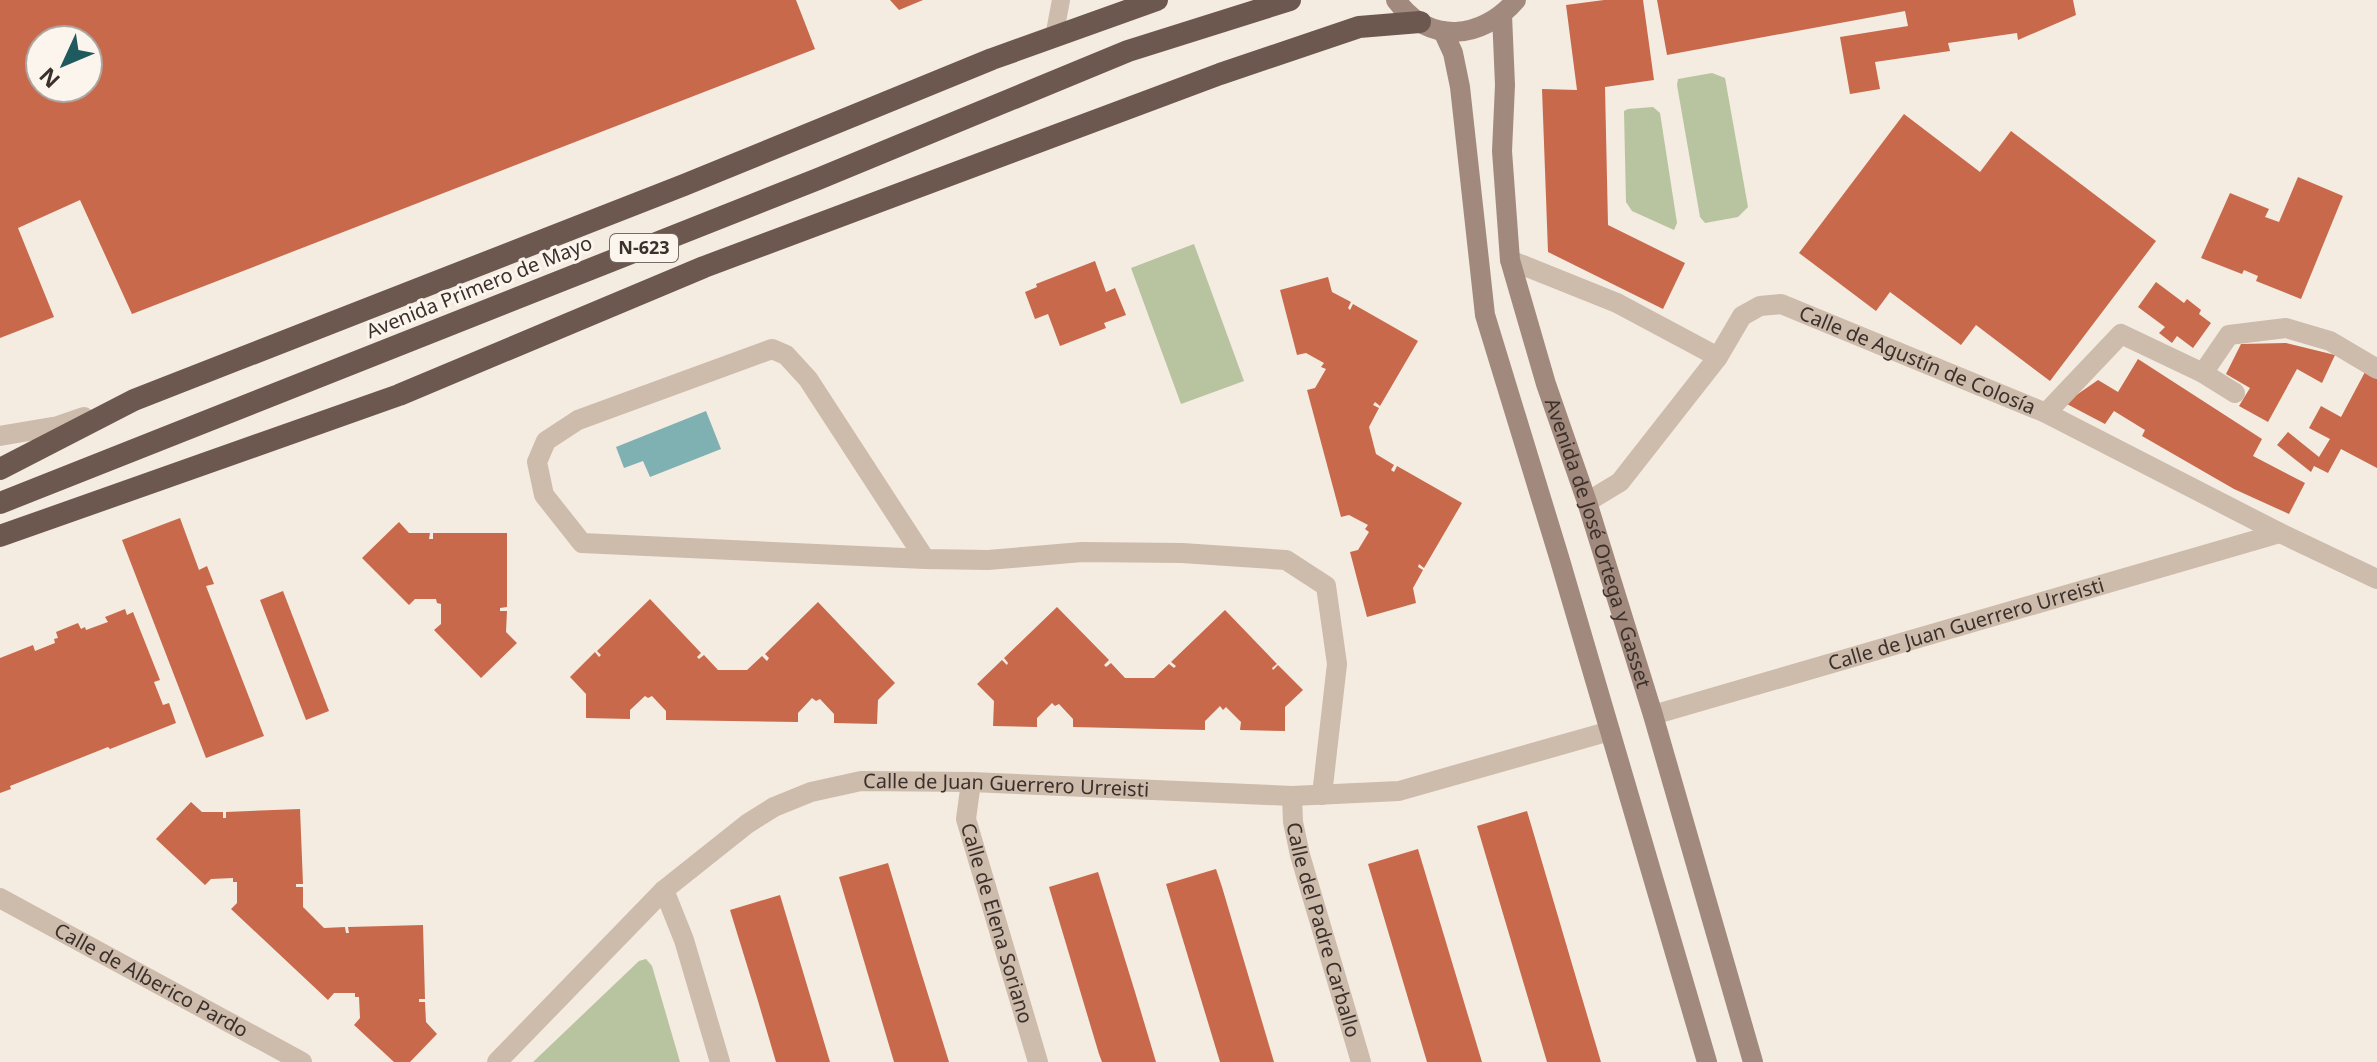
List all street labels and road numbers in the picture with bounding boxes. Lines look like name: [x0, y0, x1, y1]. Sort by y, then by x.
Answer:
street label: Avenida Primero de Mayo: [362, 229, 596, 344]
road number: N-623: [610, 234, 678, 262]
street label: Calle de Agustín de Colosía: [1795, 299, 2040, 420]
street label: Avenida de José Ortega y Gasset: [1539, 394, 1658, 691]
street label: Calle de Juan Guerrero Urreisti: [1825, 571, 2107, 676]
street label: Calle de Juan Guerrero Urreisti: [863, 767, 1150, 803]
street label: Calle de Elena Soriano: [955, 819, 1040, 1027]
street label: Calle del Padre Carballo: [1280, 820, 1367, 1041]
street label: Calle de Alberico Pardo: [50, 916, 253, 1043]

